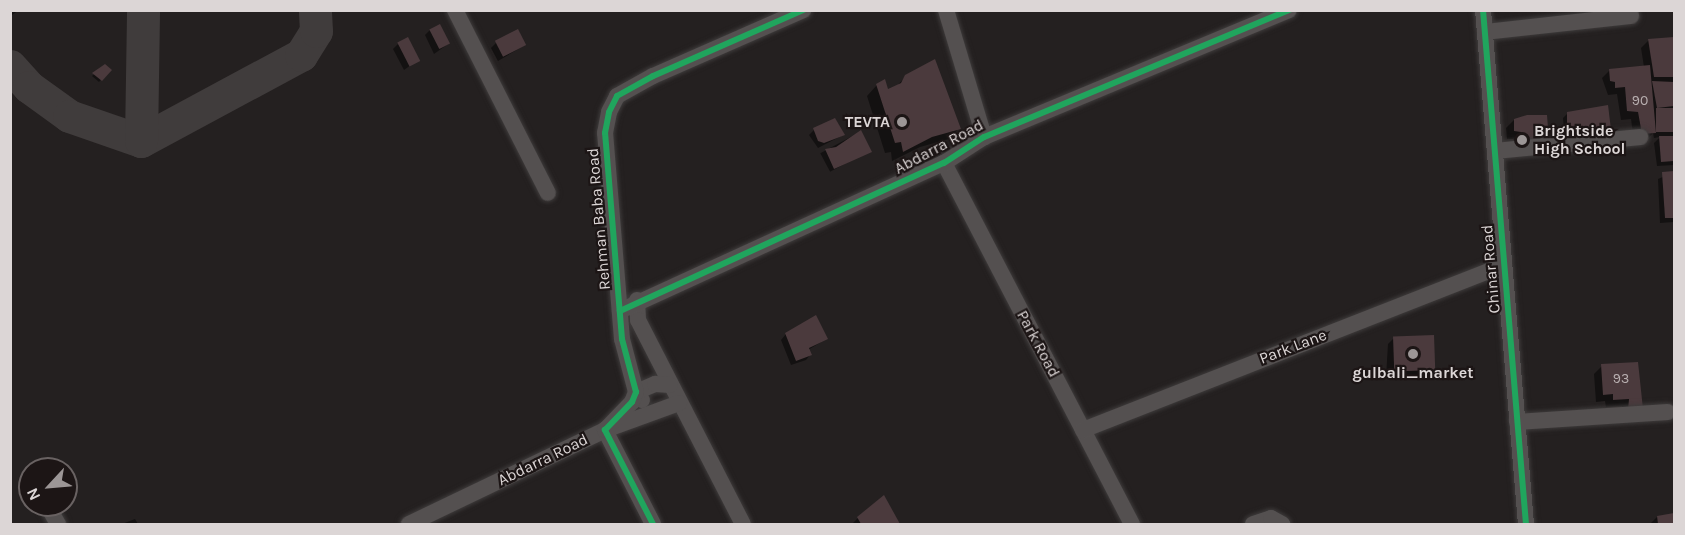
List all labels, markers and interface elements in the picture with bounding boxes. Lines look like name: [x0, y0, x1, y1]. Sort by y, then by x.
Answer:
house number: 90: [1632, 93, 1648, 109]
place label: TEVTA: [845, 112, 890, 132]
marker: TEVTA: [895, 115, 909, 129]
street label: Abdarra Road: [891, 116, 987, 178]
place label: Brightside High School: [1534, 121, 1625, 159]
marker: Brightside High School: [1515, 133, 1529, 147]
street label: Rehman Baba Road: [583, 147, 615, 291]
street label: Chinar Road: [1478, 224, 1504, 314]
street label: Park Road: [1012, 307, 1064, 381]
street label: Park Lane: [1257, 325, 1329, 369]
marker: gulbali_market: [1406, 347, 1420, 361]
place label: gulbali_market: [1353, 363, 1473, 383]
house number: 93: [1613, 371, 1629, 387]
street label: Abdarra Road: [495, 430, 591, 490]
north arrow: [18, 457, 78, 517]
text: N: [22, 485, 44, 504]

